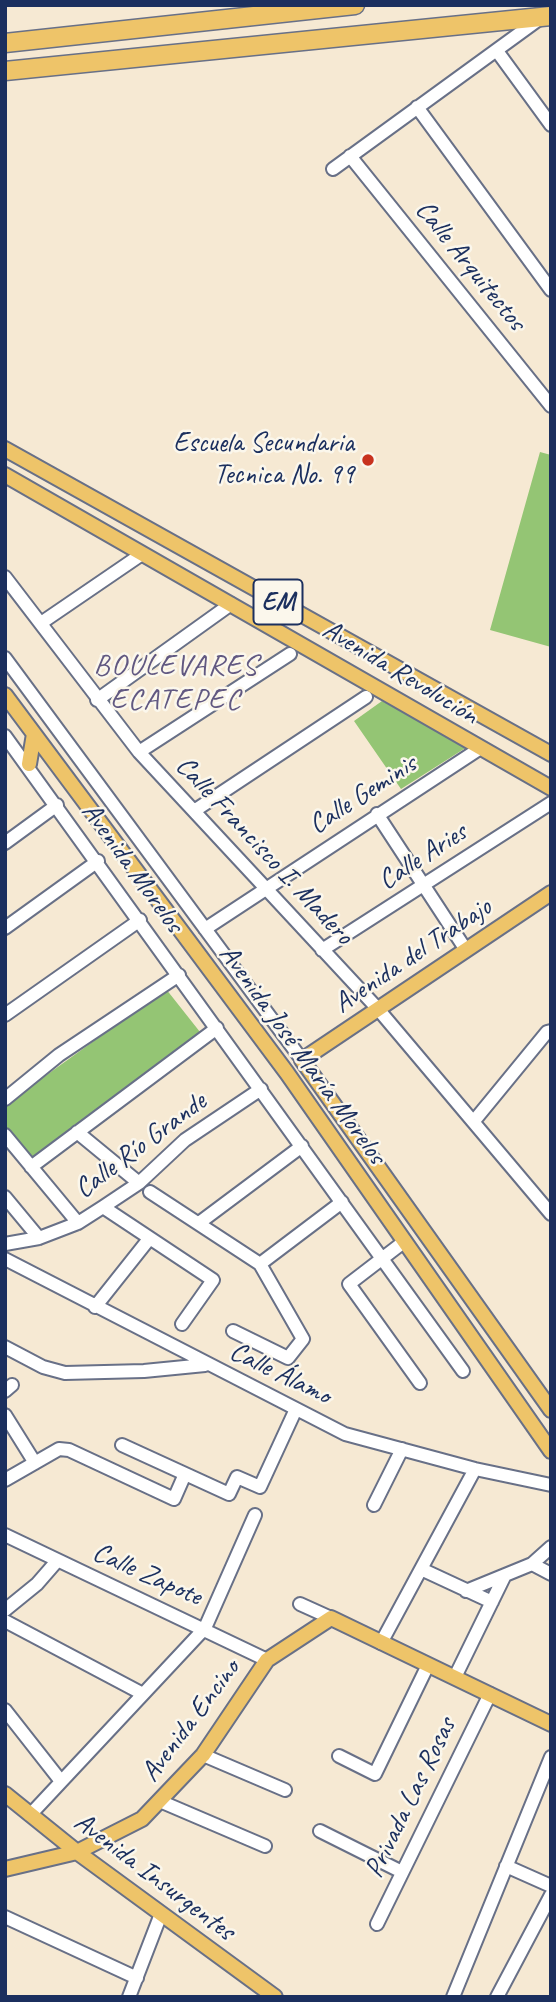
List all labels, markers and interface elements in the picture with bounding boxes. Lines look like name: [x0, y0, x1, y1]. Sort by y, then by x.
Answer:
street label: Calle Arquitectos: [407, 194, 533, 338]
place label: Escuela Secundaria Tecnica No. 99: [173, 427, 354, 493]
marker: Escuela Secundaria Tecnica No. 99: [360, 452, 376, 468]
road number: EM: [254, 580, 302, 624]
street label: Avenida Revolución: [316, 613, 484, 733]
district label: BOULEVARES ECATEPEC: [94, 648, 258, 718]
street label: Calle Geminis: [303, 748, 423, 842]
street label: Calle Francisco I. Madero: [168, 750, 360, 952]
street label: Avenida Morelos: [74, 796, 190, 940]
street label: Calle Aries: [372, 816, 474, 898]
street label: Avenida del Trabajo: [328, 891, 498, 1021]
street label: Avenida José María Morelos: [211, 939, 393, 1171]
street label: Calle Río Grande: [69, 1086, 213, 1206]
street label: Calle Álamo: [224, 1335, 336, 1413]
street label: Calle Zapote: [87, 1536, 207, 1614]
street label: Avenida Encino: [134, 1653, 248, 1789]
street label: Privada Las Rosas: [358, 1713, 464, 1883]
street label: Avenida Insurgentes: [67, 1806, 241, 1948]

